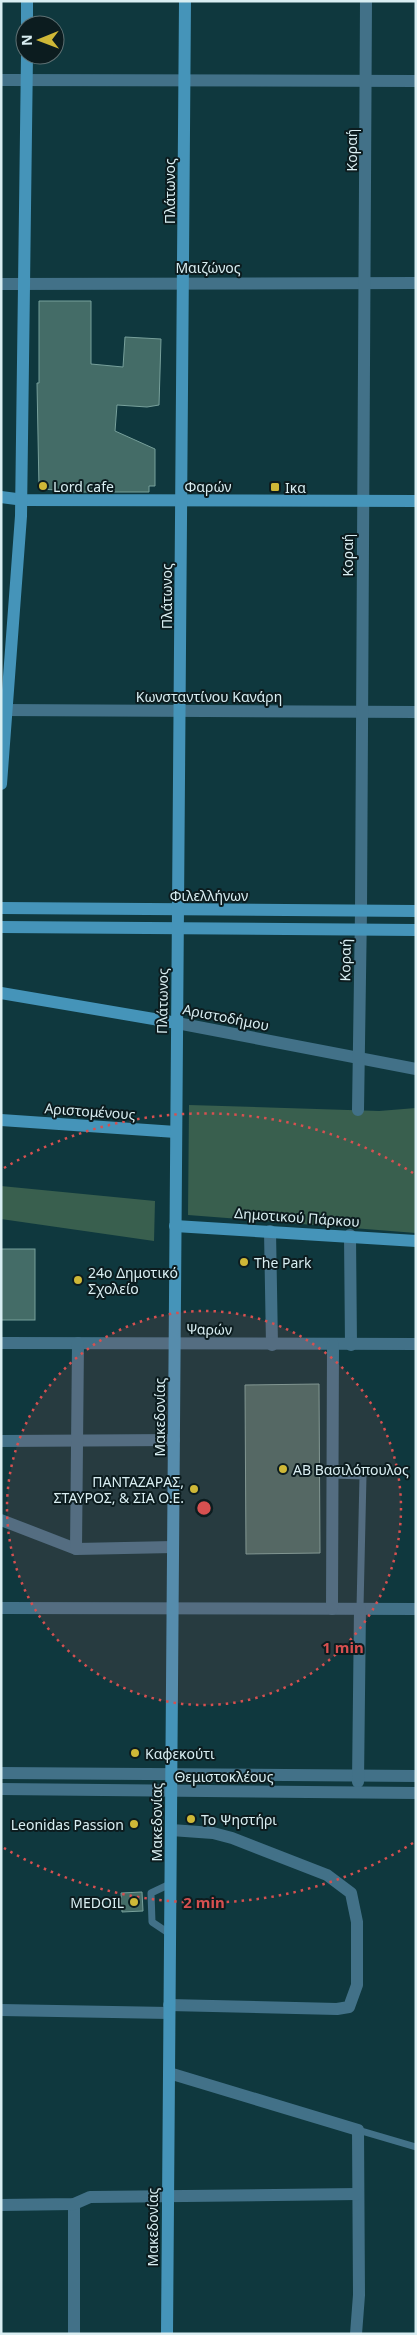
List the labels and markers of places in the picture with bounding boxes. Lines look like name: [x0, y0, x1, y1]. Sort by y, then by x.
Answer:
place label: Lord cafe: [53, 477, 114, 496]
place label: Ικα: [285, 478, 306, 497]
marker: Lord cafe: [37, 480, 49, 492]
marker: Ικα: [269, 481, 281, 493]
place label: The Park: [254, 1253, 312, 1272]
marker: The Park: [238, 1256, 250, 1268]
place label: 24ο Δημοτικό Σχολείο: [88, 1263, 178, 1298]
marker: 24ο Δημοτικό Σχολείο: [72, 1274, 84, 1286]
place label: ΑΒ Βασιλόπουλος: [293, 1460, 409, 1479]
marker: ΑΒ Βασιλόπουλος: [277, 1463, 289, 1475]
place label: ΠΑΝΤΑΖΑΡΑΣ, ΣΤΑΥΡΟΣ, & ΣΙΑ Ο.Ε.: [54, 1472, 184, 1507]
marker: ΠΑΝΤΑΖΑΡΑΣ, ΣΤΑΥΡΟΣ, & ΣΙΑ Ο.Ε.: [188, 1483, 200, 1495]
centre of rings: [195, 1499, 213, 1517]
place label: Καφεκούτι: [145, 1744, 215, 1763]
marker: Καφεκούτι: [129, 1747, 141, 1759]
place label: Το Ψηστήρι: [201, 1810, 277, 1829]
marker: Το Ψηστήρι: [185, 1813, 197, 1825]
place label: Leonidas Passion: [11, 1815, 124, 1834]
marker: Leonidas Passion: [128, 1818, 140, 1830]
place label: MEDOIL: [70, 1893, 124, 1912]
marker: MEDOIL: [128, 1896, 140, 1908]

